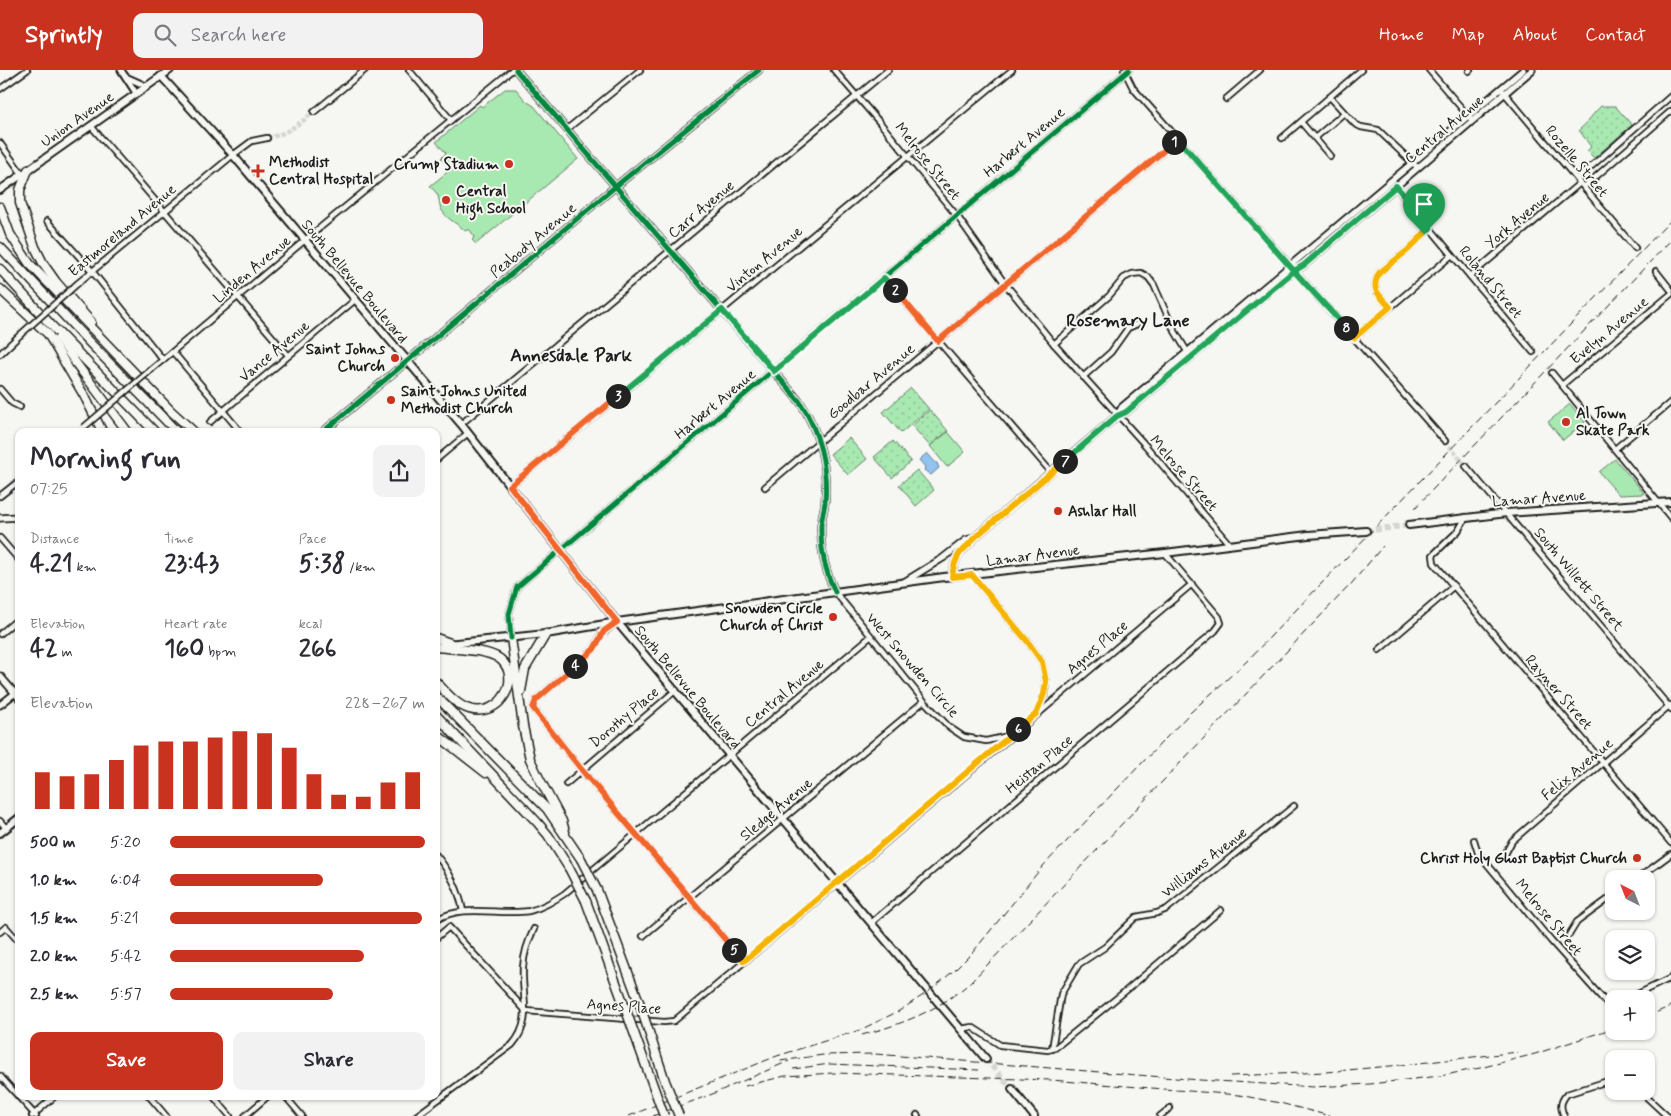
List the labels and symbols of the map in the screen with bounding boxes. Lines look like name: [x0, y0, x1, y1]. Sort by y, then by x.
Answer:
street label: Union Avenue: [37, 87, 118, 152]
street label: Central Avenue: [1401, 91, 1488, 169]
street label: Harbert Avenue: [980, 103, 1069, 183]
street label: Melrose Street: [890, 119, 965, 205]
street label: Rozelle Street: [1540, 121, 1612, 202]
pin: 1: [1162, 130, 1186, 154]
place label: Methodist Central Hospital: [269, 153, 374, 190]
place label: Crump Stadium: [394, 155, 499, 175]
marker: Crump Stadium: [503, 158, 515, 170]
marker: Methodist Central Hospital: [251, 164, 265, 178]
street label: Carr Avenue: [664, 176, 739, 243]
street label: Eastmoreland Avenue: [65, 180, 181, 282]
place label: Central High School: [456, 182, 526, 221]
pin: [1403, 183, 1445, 234]
street label: York Avenue: [1481, 188, 1554, 254]
marker: Central High School: [440, 194, 452, 206]
street label: Peabody Avenue: [486, 199, 581, 283]
street label: South Bellevue Boulevard: [296, 215, 412, 348]
street label: Vinton Avenue: [722, 222, 807, 298]
street label: Linden Avenue: [209, 231, 296, 308]
street label: Roland Street: [1454, 242, 1527, 323]
pin: 2: [882, 278, 908, 302]
street label: Evelyn Avenue: [1566, 292, 1653, 369]
district label: Rosemary Lane: [1066, 309, 1190, 333]
street label: Vance Avenue: [235, 316, 314, 387]
pin: 8: [1334, 316, 1358, 340]
street label: Goodbar Avenue: [824, 339, 920, 424]
place label: Saint Johns Church: [306, 340, 385, 377]
district label: Annesdale Park: [510, 344, 633, 368]
marker: Saint Johns Church: [389, 352, 401, 364]
street label: Harbert Avenue: [671, 365, 760, 445]
place label: Saint Johns United Methodist Church: [401, 382, 527, 419]
pin: 3: [606, 384, 630, 408]
marker: Saint Johns United Methodist Church: [385, 394, 397, 406]
place label: Al Town Skate Park: [1576, 404, 1650, 441]
marker: Al Town Skate Park: [1560, 416, 1572, 428]
street label: Melrose Street: [1145, 431, 1222, 516]
pin: 7: [1052, 448, 1078, 474]
street label: Lamar Avenue: [1491, 486, 1587, 512]
place label: Ashlar Hall: [1068, 502, 1137, 522]
marker: Ashlar Hall: [1052, 505, 1064, 517]
street label: South Willett Street: [1529, 523, 1628, 636]
street label: Lamar Avenue: [985, 540, 1081, 572]
place label: Snowden Circle Church of Christ: [719, 599, 824, 636]
street label: West Snowden Circle: [861, 609, 963, 722]
marker: Snowden Circle Church of Christ: [827, 611, 839, 623]
street label: Agnes Place: [1063, 616, 1133, 679]
street label: South Bellevue Boulevard: [629, 621, 745, 754]
street label: Rayner Street: [1520, 651, 1597, 735]
pin: 4: [562, 654, 588, 678]
street label: Central Avenue: [741, 655, 828, 733]
street label: Dorothy Place: [586, 683, 664, 753]
pin: 6: [1006, 716, 1030, 742]
street label: Heistan Place: [1002, 730, 1078, 799]
street label: Felix Avenue: [1538, 734, 1618, 806]
street label: Sledge Avenue: [736, 774, 817, 846]
street label: Williams Avenue: [1158, 823, 1252, 903]
place label: Christ Holy Ghost Baptist Church: [1420, 849, 1627, 869]
marker: Christ Holy Ghost Baptist Church: [1631, 852, 1643, 864]
north arrow: [1605, 870, 1655, 920]
street label: Melrose Street: [1510, 875, 1587, 961]
pin: 5: [722, 938, 746, 962]
street label: Agnes Place: [586, 994, 662, 1020]

